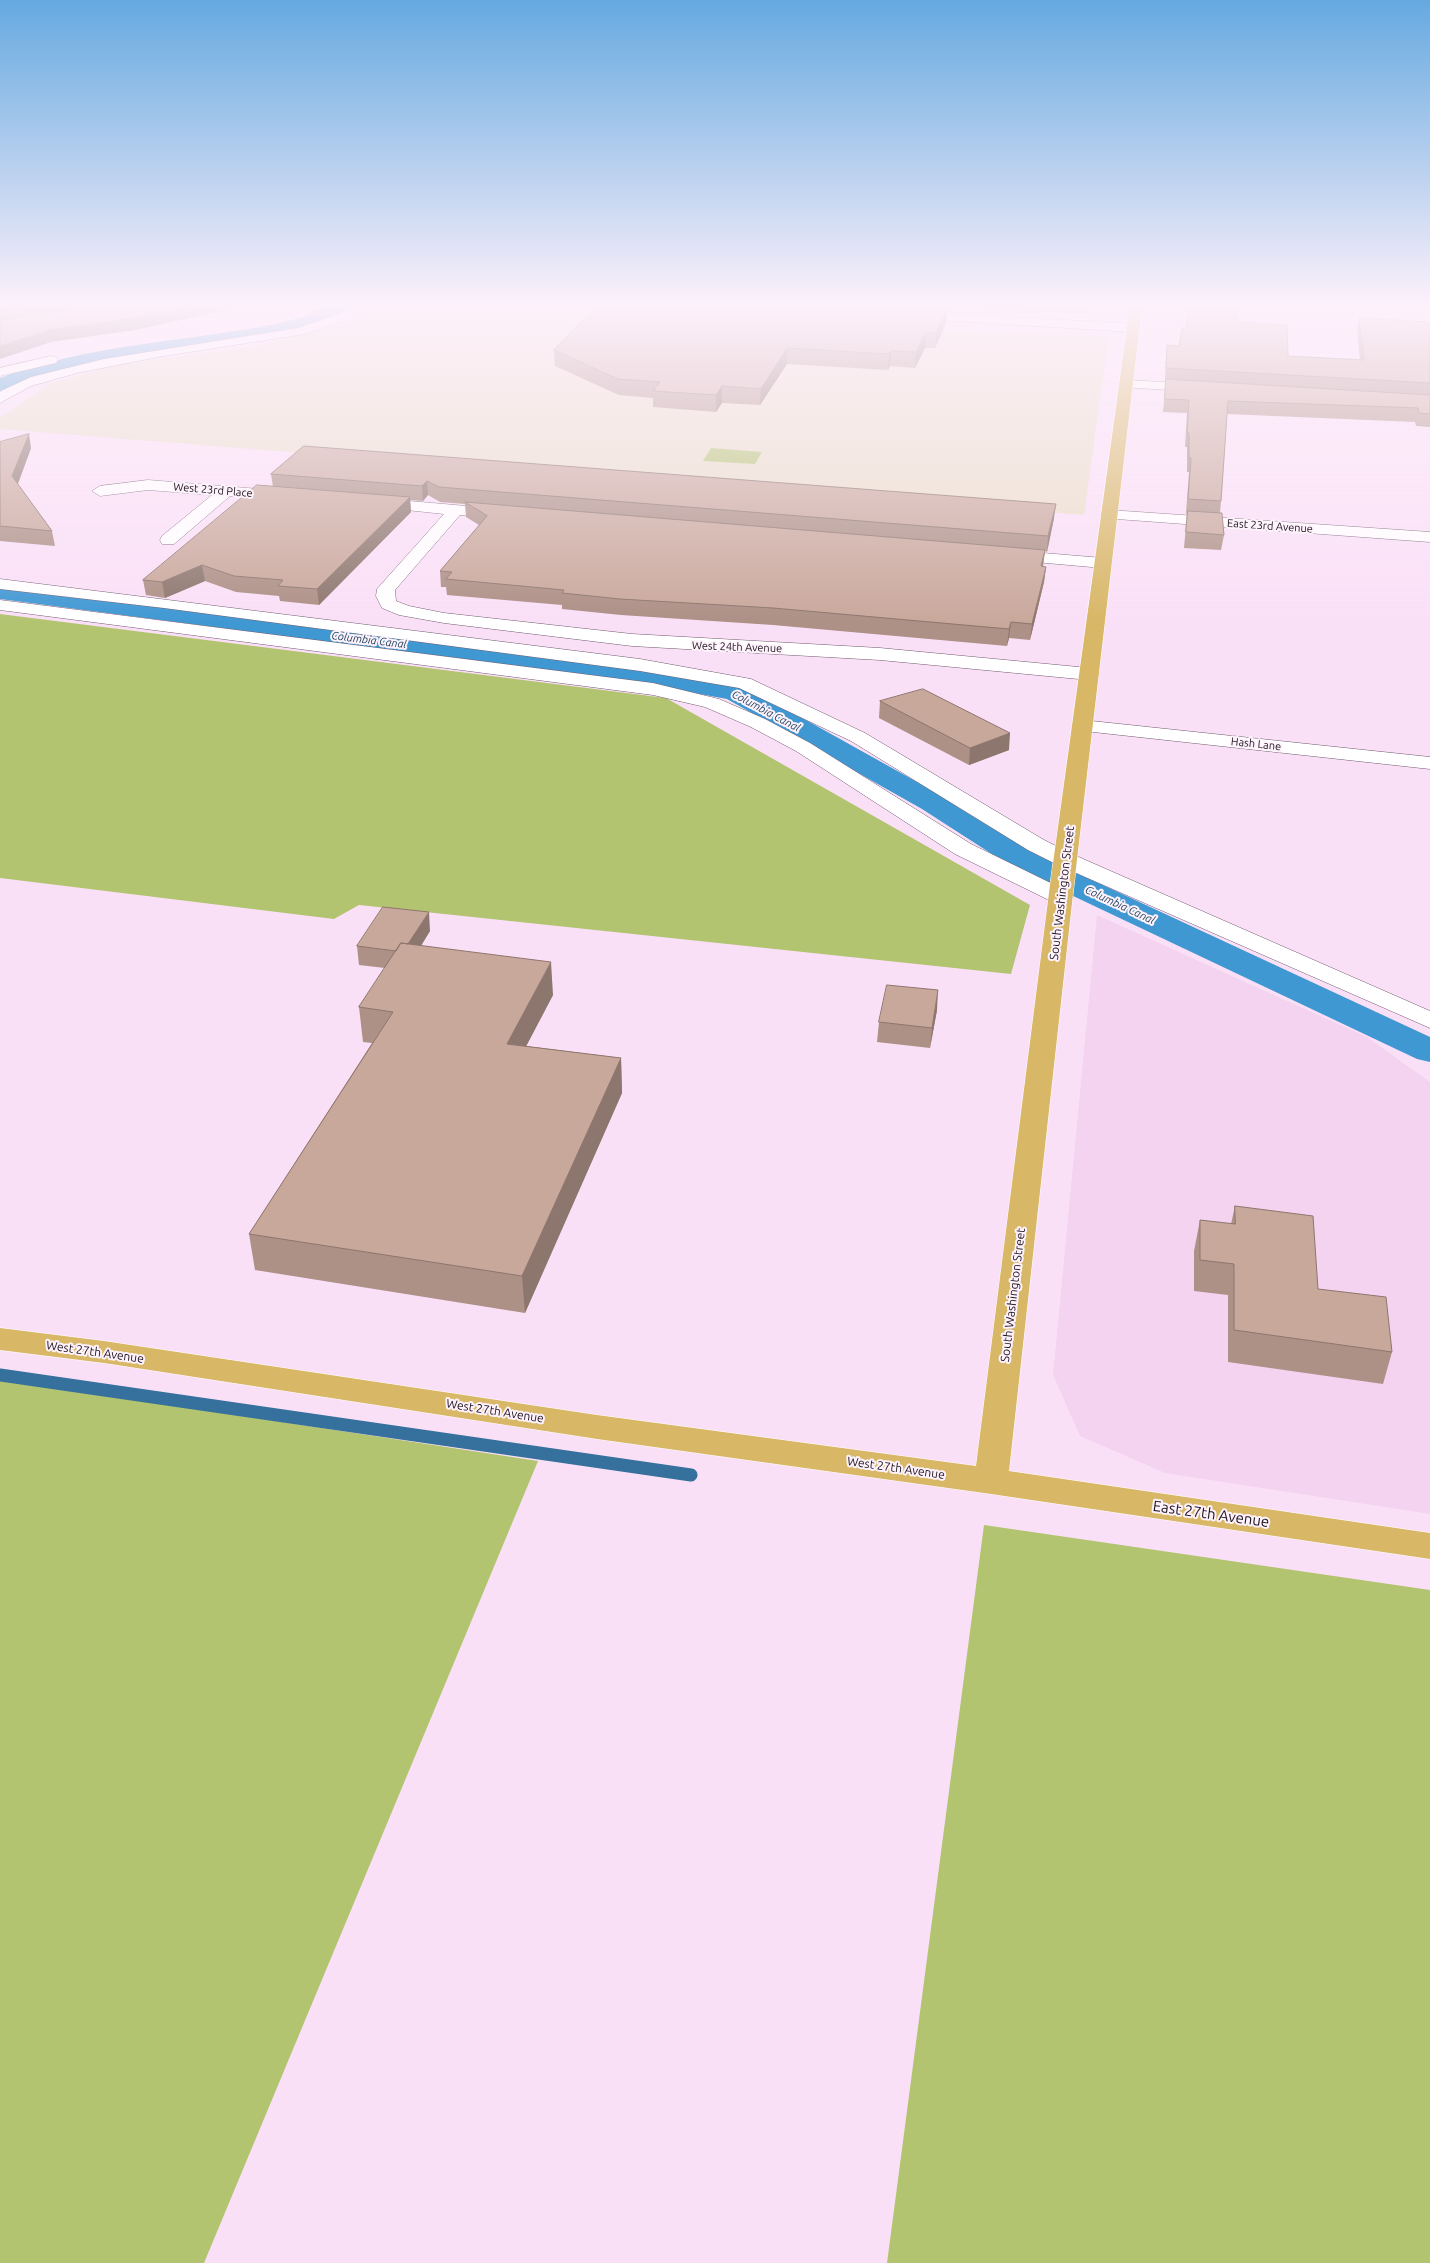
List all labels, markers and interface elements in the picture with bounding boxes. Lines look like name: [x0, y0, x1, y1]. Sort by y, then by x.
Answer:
street label: West 23rd Place: [173, 480, 253, 500]
street label: East 23rd Avenue: [1227, 516, 1313, 536]
water label: Columbia Canal: [331, 629, 407, 651]
street label: West 24th Avenue: [692, 639, 782, 655]
water label: Columbia Canal: [729, 687, 803, 735]
street label: Hash Lane: [1230, 735, 1282, 753]
street label: South Washington Street: [1047, 825, 1077, 961]
water label: Columbia Canal: [1083, 883, 1157, 927]
street label: South Washington Street: [998, 1227, 1028, 1363]
street label: West 27th Avenue: [45, 1338, 145, 1366]
street label: West 27th Avenue: [445, 1396, 545, 1426]
street label: West 27th Avenue: [846, 1454, 946, 1482]
street label: East 27th Avenue: [1152, 1497, 1270, 1531]

